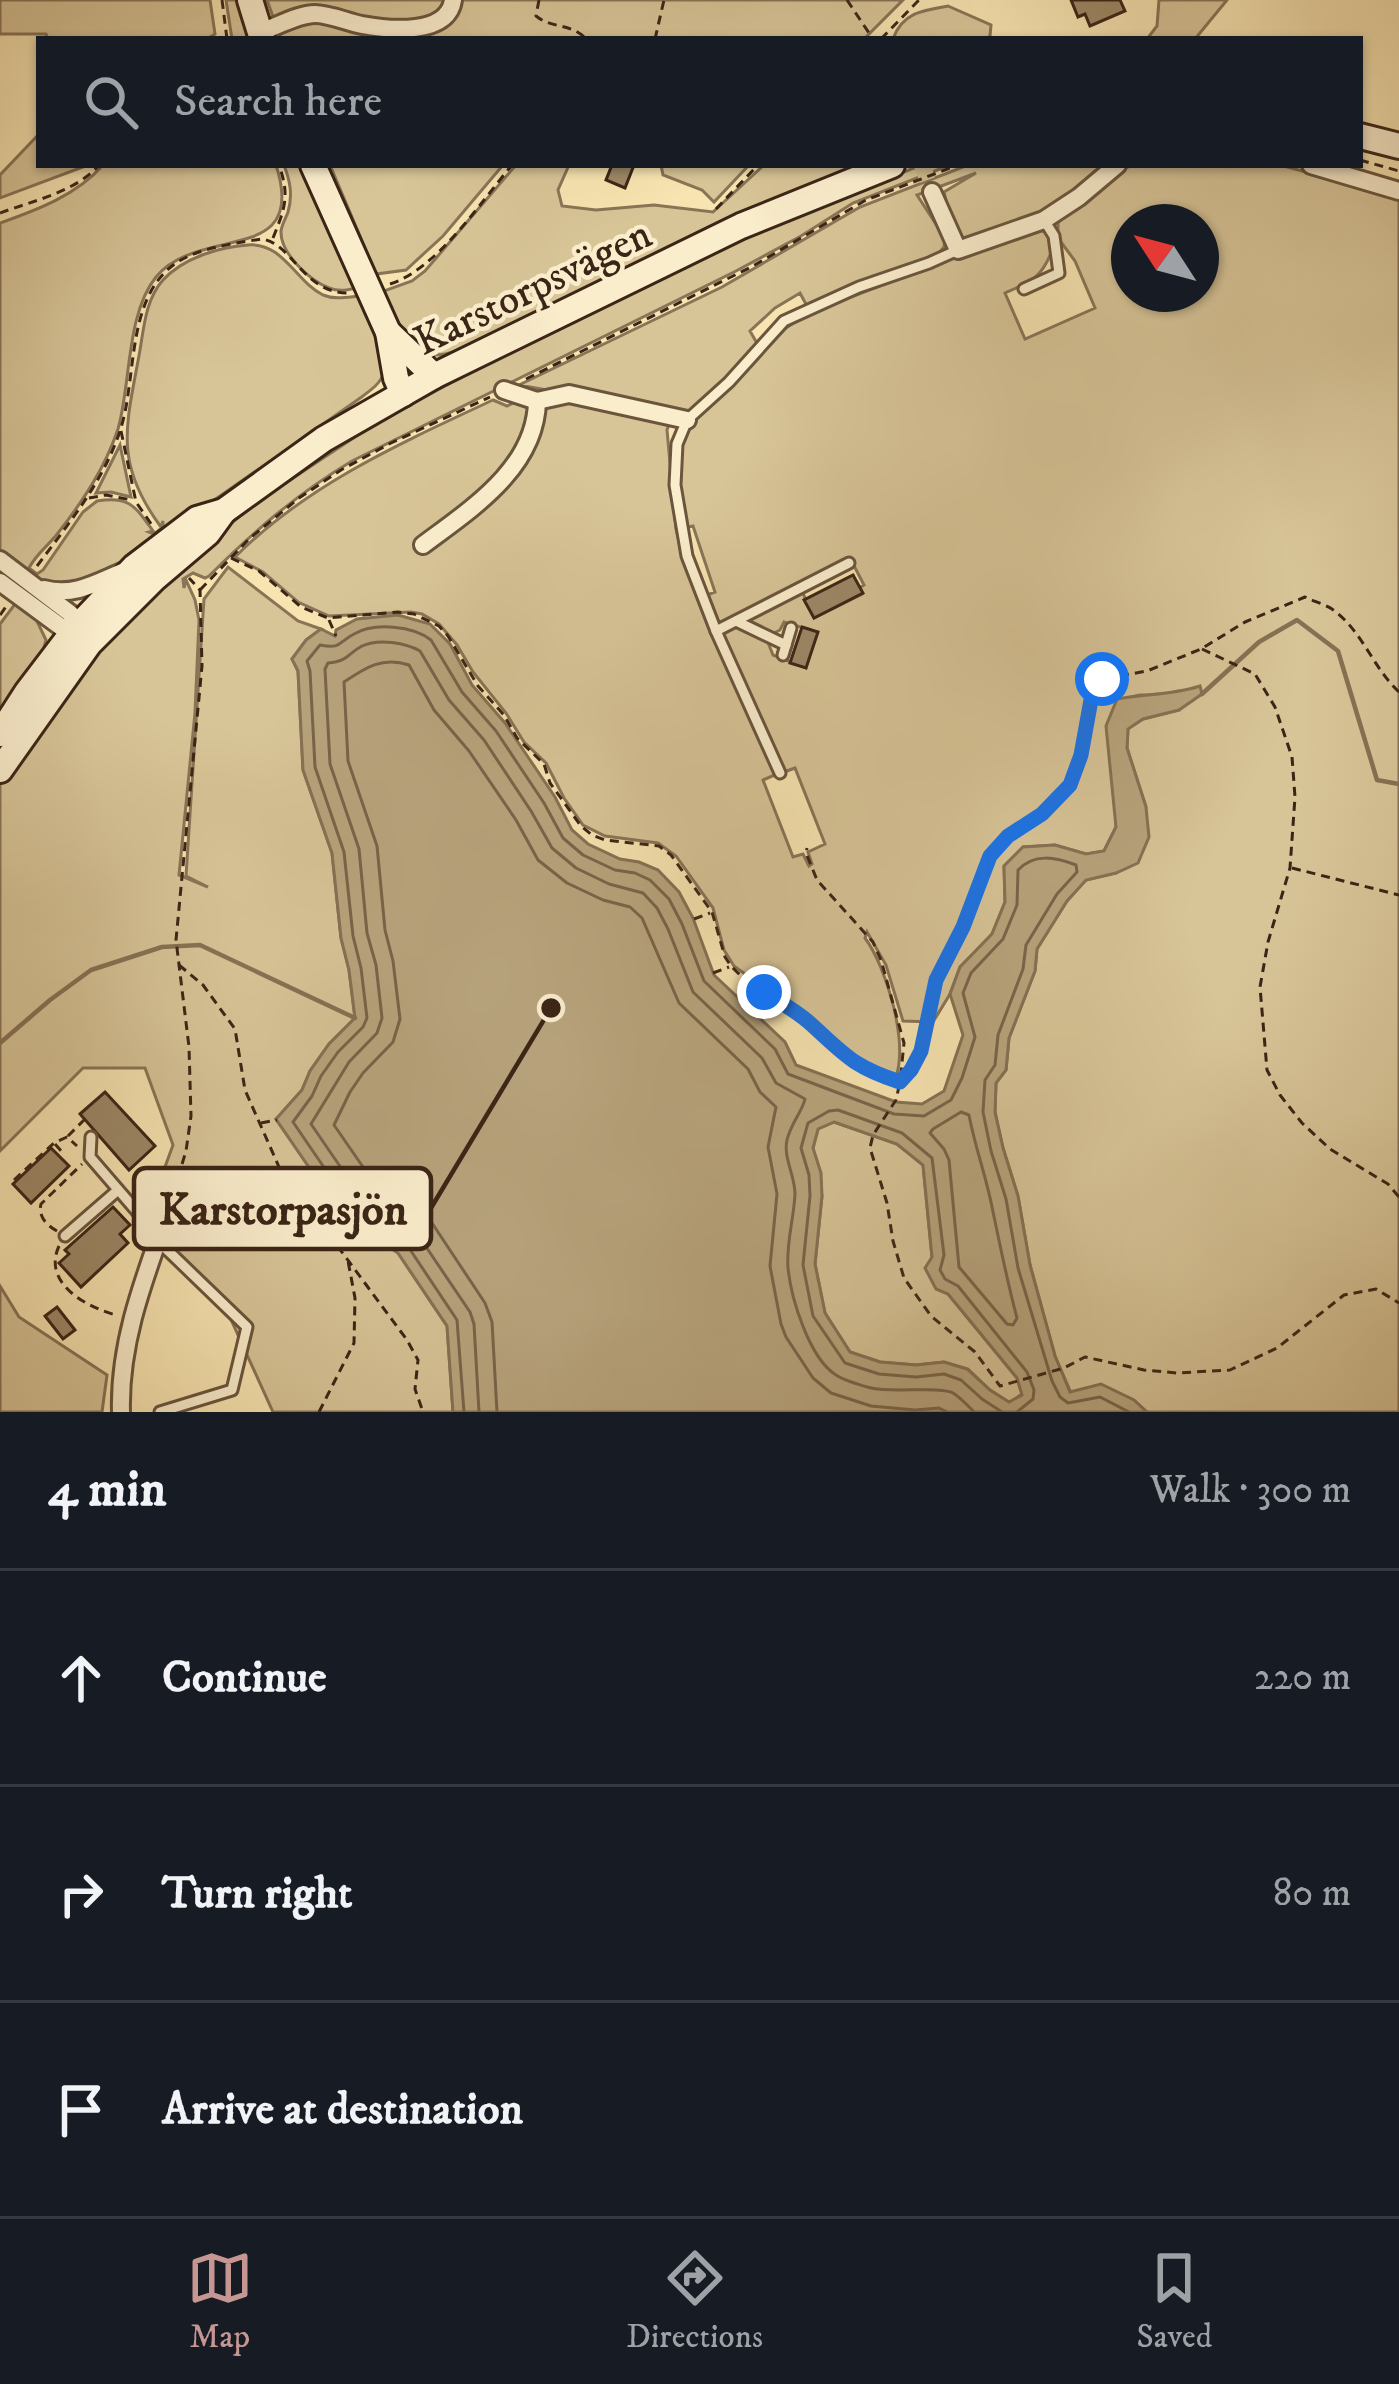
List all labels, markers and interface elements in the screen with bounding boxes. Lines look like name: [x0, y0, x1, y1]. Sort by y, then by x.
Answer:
search box: [36, 36, 1363, 168]
icon: search: [78, 69, 144, 135]
text: Search here: [174, 74, 382, 130]
north arrow: [1111, 204, 1219, 312]
street label: Karstorpsvägen: [406, 209, 661, 369]
route start: [1075, 652, 1129, 706]
route end: [737, 965, 791, 1019]
callout: Karstorpasjön: [134, 1168, 431, 1249]
text: Karstorpasjön: [159, 1183, 408, 1240]
text: 4 min: [48, 1458, 166, 1522]
text: Walk · 300 m: [1150, 1466, 1351, 1515]
icon: ahead: [48, 1645, 114, 1711]
text: Continue: [162, 1650, 327, 1706]
text: 220 m: [1254, 1653, 1351, 1702]
icon: right: [48, 1861, 114, 1927]
text: Turn right: [162, 1866, 352, 1922]
text: 80 m: [1273, 1869, 1351, 1918]
icon: arrive: [48, 2077, 114, 2143]
text: Arrive at destination: [162, 2082, 523, 2138]
tab: Map: [187, 2245, 253, 2358]
tab: Directions: [626, 2245, 763, 2358]
tab: Saved: [1136, 2245, 1212, 2358]

